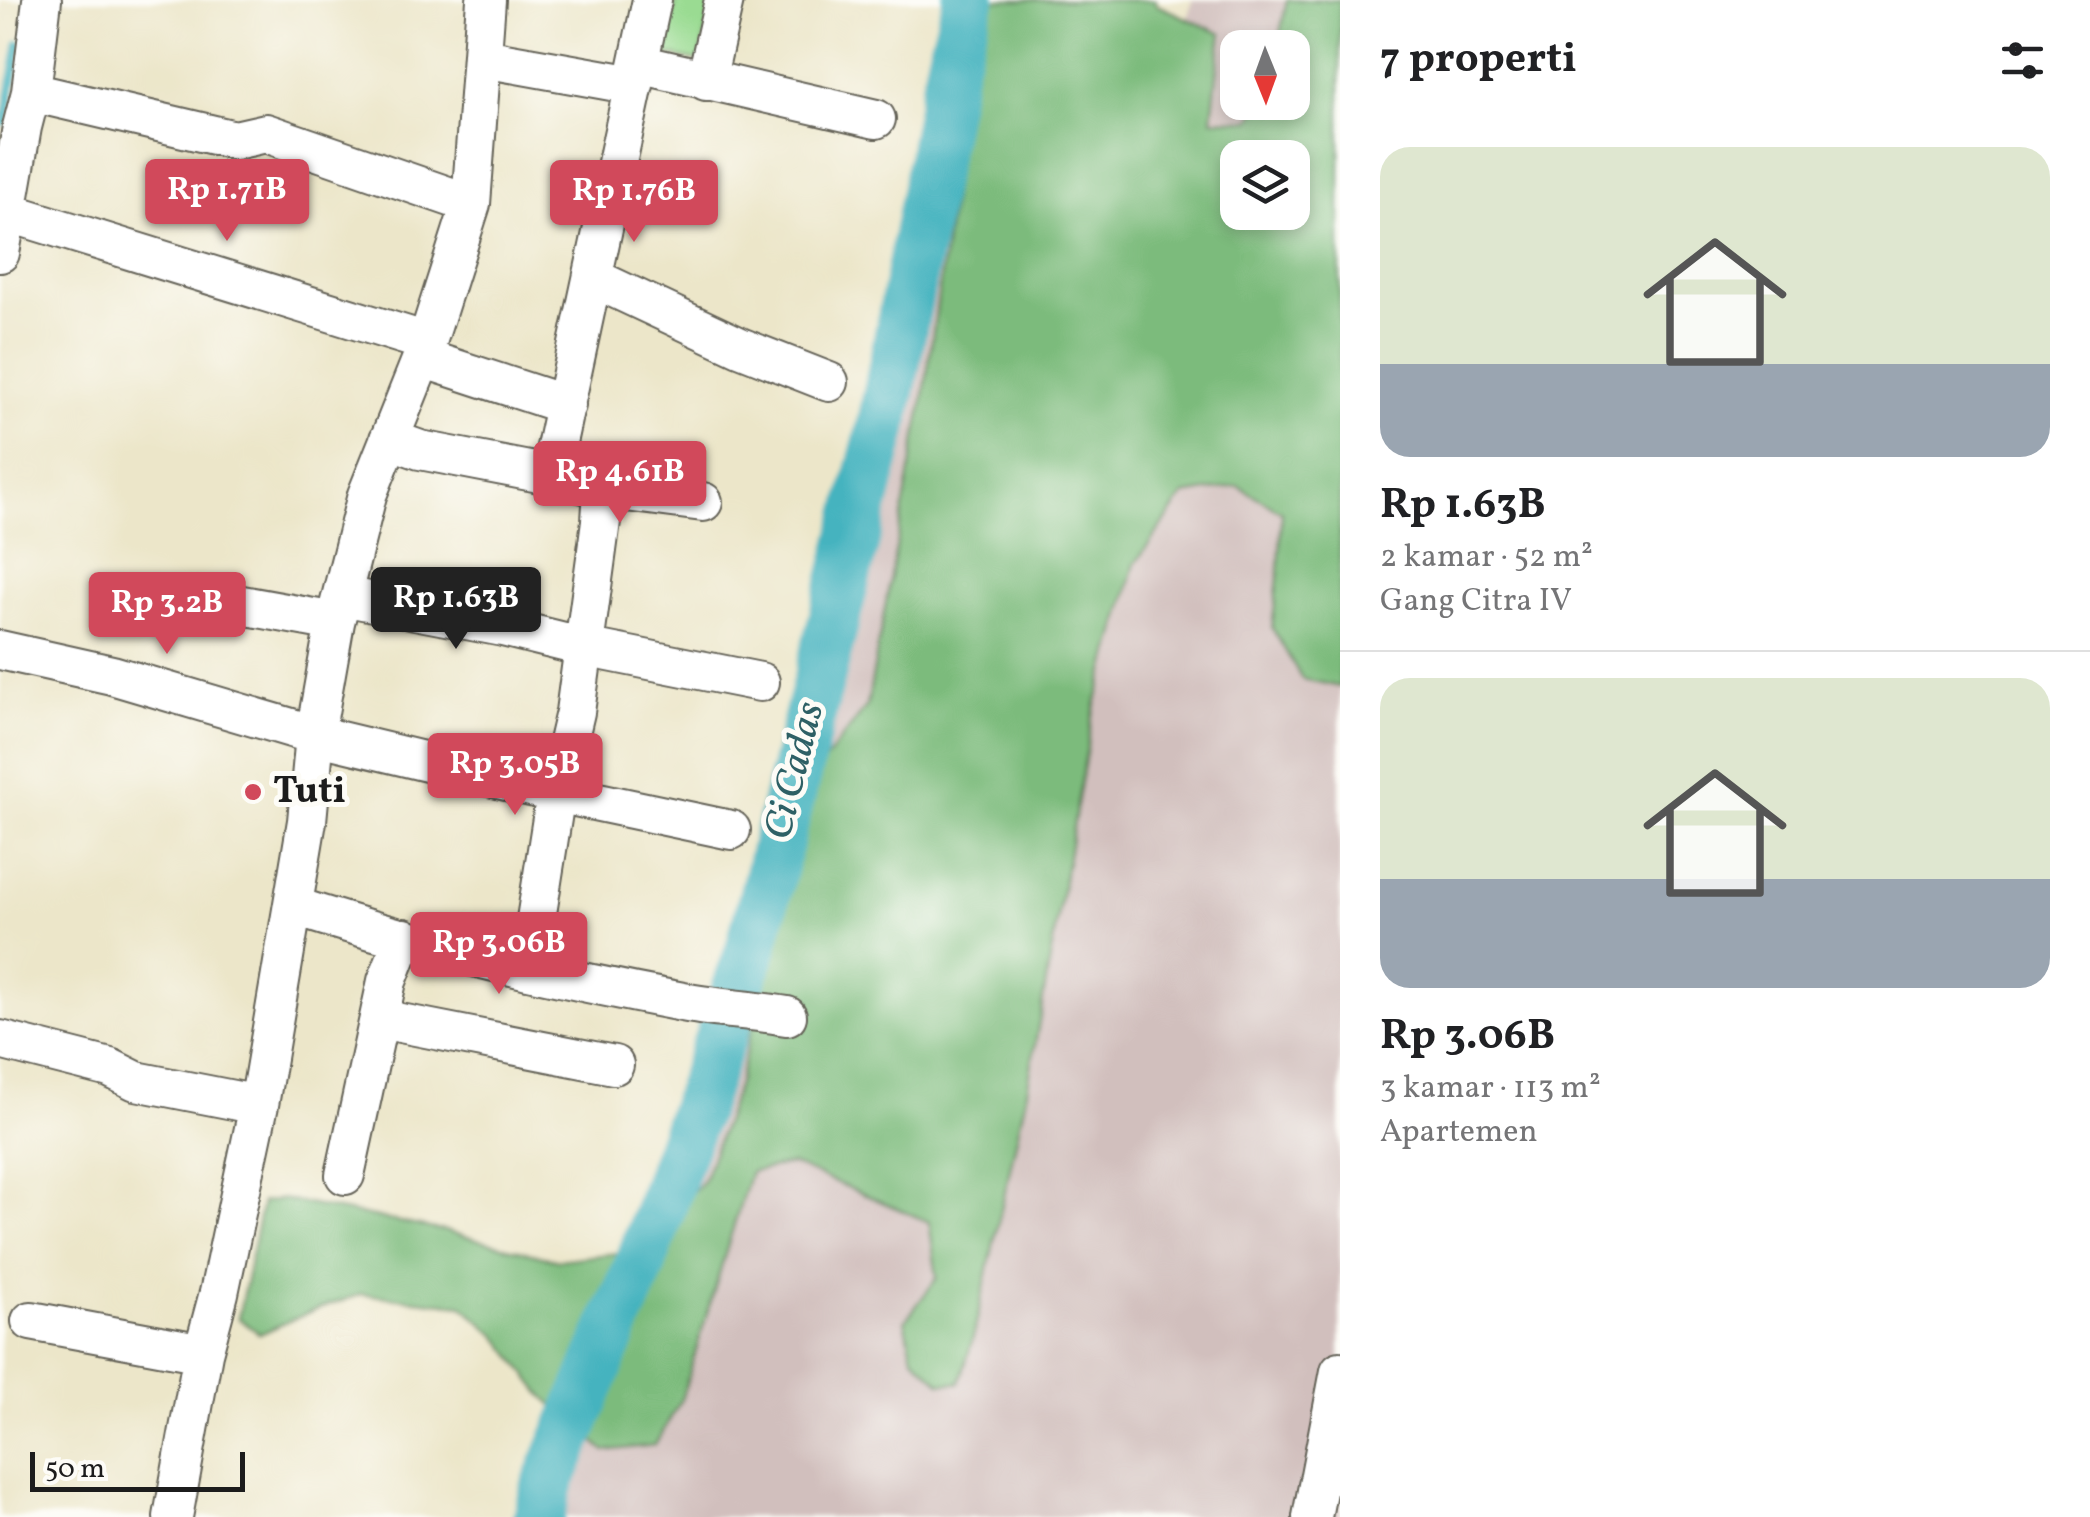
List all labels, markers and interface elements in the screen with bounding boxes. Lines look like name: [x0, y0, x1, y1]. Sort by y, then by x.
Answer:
north arrow: [1220, 30, 1310, 120]
map controls: [1220, 30, 1310, 230]
text: 7 properti: [1380, 31, 1577, 90]
icon: filters: [1995, 33, 2050, 88]
button: layers: [1220, 140, 1310, 230]
pin: Rp 1.71B: [124, 159, 330, 244]
pin: Rp 1.76B: [531, 160, 737, 245]
text: Rp 1.71B: [167, 169, 287, 213]
text: Rp 1.76B: [572, 170, 696, 214]
icon: home: [1625, 212, 1805, 392]
pin: Rp 4.61B: [517, 441, 723, 526]
text: Rp 4.61B: [555, 451, 685, 495]
text: Rp 1.63B: [1380, 477, 1546, 536]
text: 2 kamar · 52 m²: [1380, 536, 1593, 580]
pin: Rp 1.63B: [353, 567, 559, 652]
pin: Rp 3.2B: [75, 572, 259, 657]
text: Rp 1.63B: [393, 577, 519, 621]
text: Gang Citra IV: [1380, 580, 1572, 624]
text: Rp 3.2B: [111, 582, 223, 626]
water label: Ci Cadas: [752, 696, 840, 846]
pin: Rp 3.05B: [412, 733, 618, 818]
text: Rp 3.05B: [450, 743, 580, 787]
icon: home: [1625, 743, 1805, 923]
place label: Tuti: [273, 766, 346, 819]
marker: Tuti: [242, 781, 264, 803]
pin: Rp 3.06B: [396, 912, 602, 997]
text: Rp 3.06B: [432, 922, 566, 966]
text: Rp 3.06B: [1380, 1008, 1555, 1067]
text: 3 kamar · 113 m²: [1380, 1067, 1601, 1111]
text: Apartemen: [1380, 1111, 1538, 1155]
scale bar: [30, 1447, 245, 1492]
text: 50 m: [45, 1450, 105, 1489]

